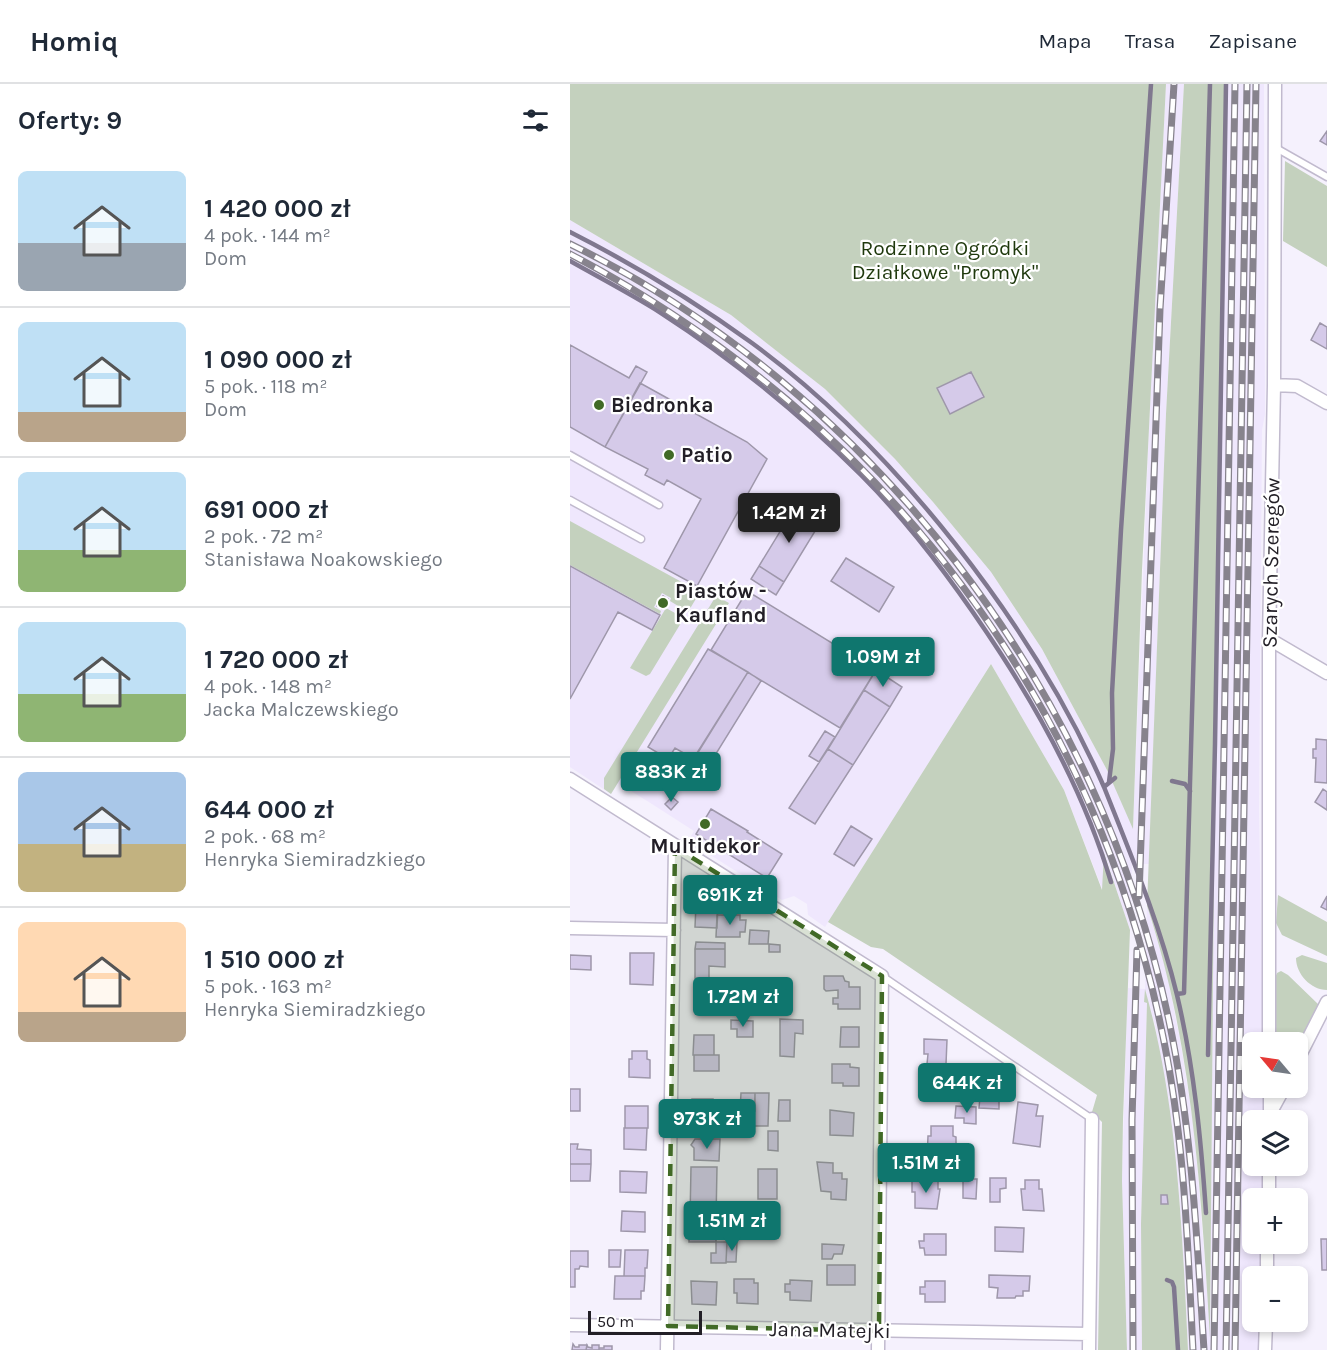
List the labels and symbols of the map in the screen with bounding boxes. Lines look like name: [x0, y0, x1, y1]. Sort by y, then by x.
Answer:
park label: Rodzinne Ogródki Działkowe "Promyk": [852, 236, 1038, 284]
place label: Biedronka: [611, 393, 713, 417]
marker: Biedronka: [592, 398, 606, 412]
place label: Patio: [681, 443, 733, 467]
marker: Patio: [662, 448, 676, 462]
street label: Szarych Szeregów: [1258, 478, 1284, 648]
pin: 1.42M zł: [727, 493, 851, 544]
place label: Piastów - Kaufland: [675, 579, 767, 627]
marker: Piastów - Kaufland: [656, 596, 670, 610]
pin: 1.09M zł: [821, 637, 945, 688]
pin: 883K zł: [616, 752, 726, 803]
marker: Multidekor: [698, 817, 712, 831]
place label: Multidekor: [650, 834, 761, 858]
pin: 691K zł: [675, 875, 785, 926]
pin: 1.72M zł: [681, 977, 805, 1028]
north arrow: [1242, 1032, 1308, 1098]
pin: 644K zł: [912, 1063, 1022, 1114]
pin: 973K zł: [652, 1099, 762, 1150]
pin: 1.51M zł: [864, 1143, 988, 1194]
pin: 1.51M zł: [670, 1201, 794, 1252]
scale bar: [588, 1308, 702, 1336]
street label: Jana Matejki: [769, 1317, 891, 1343]

